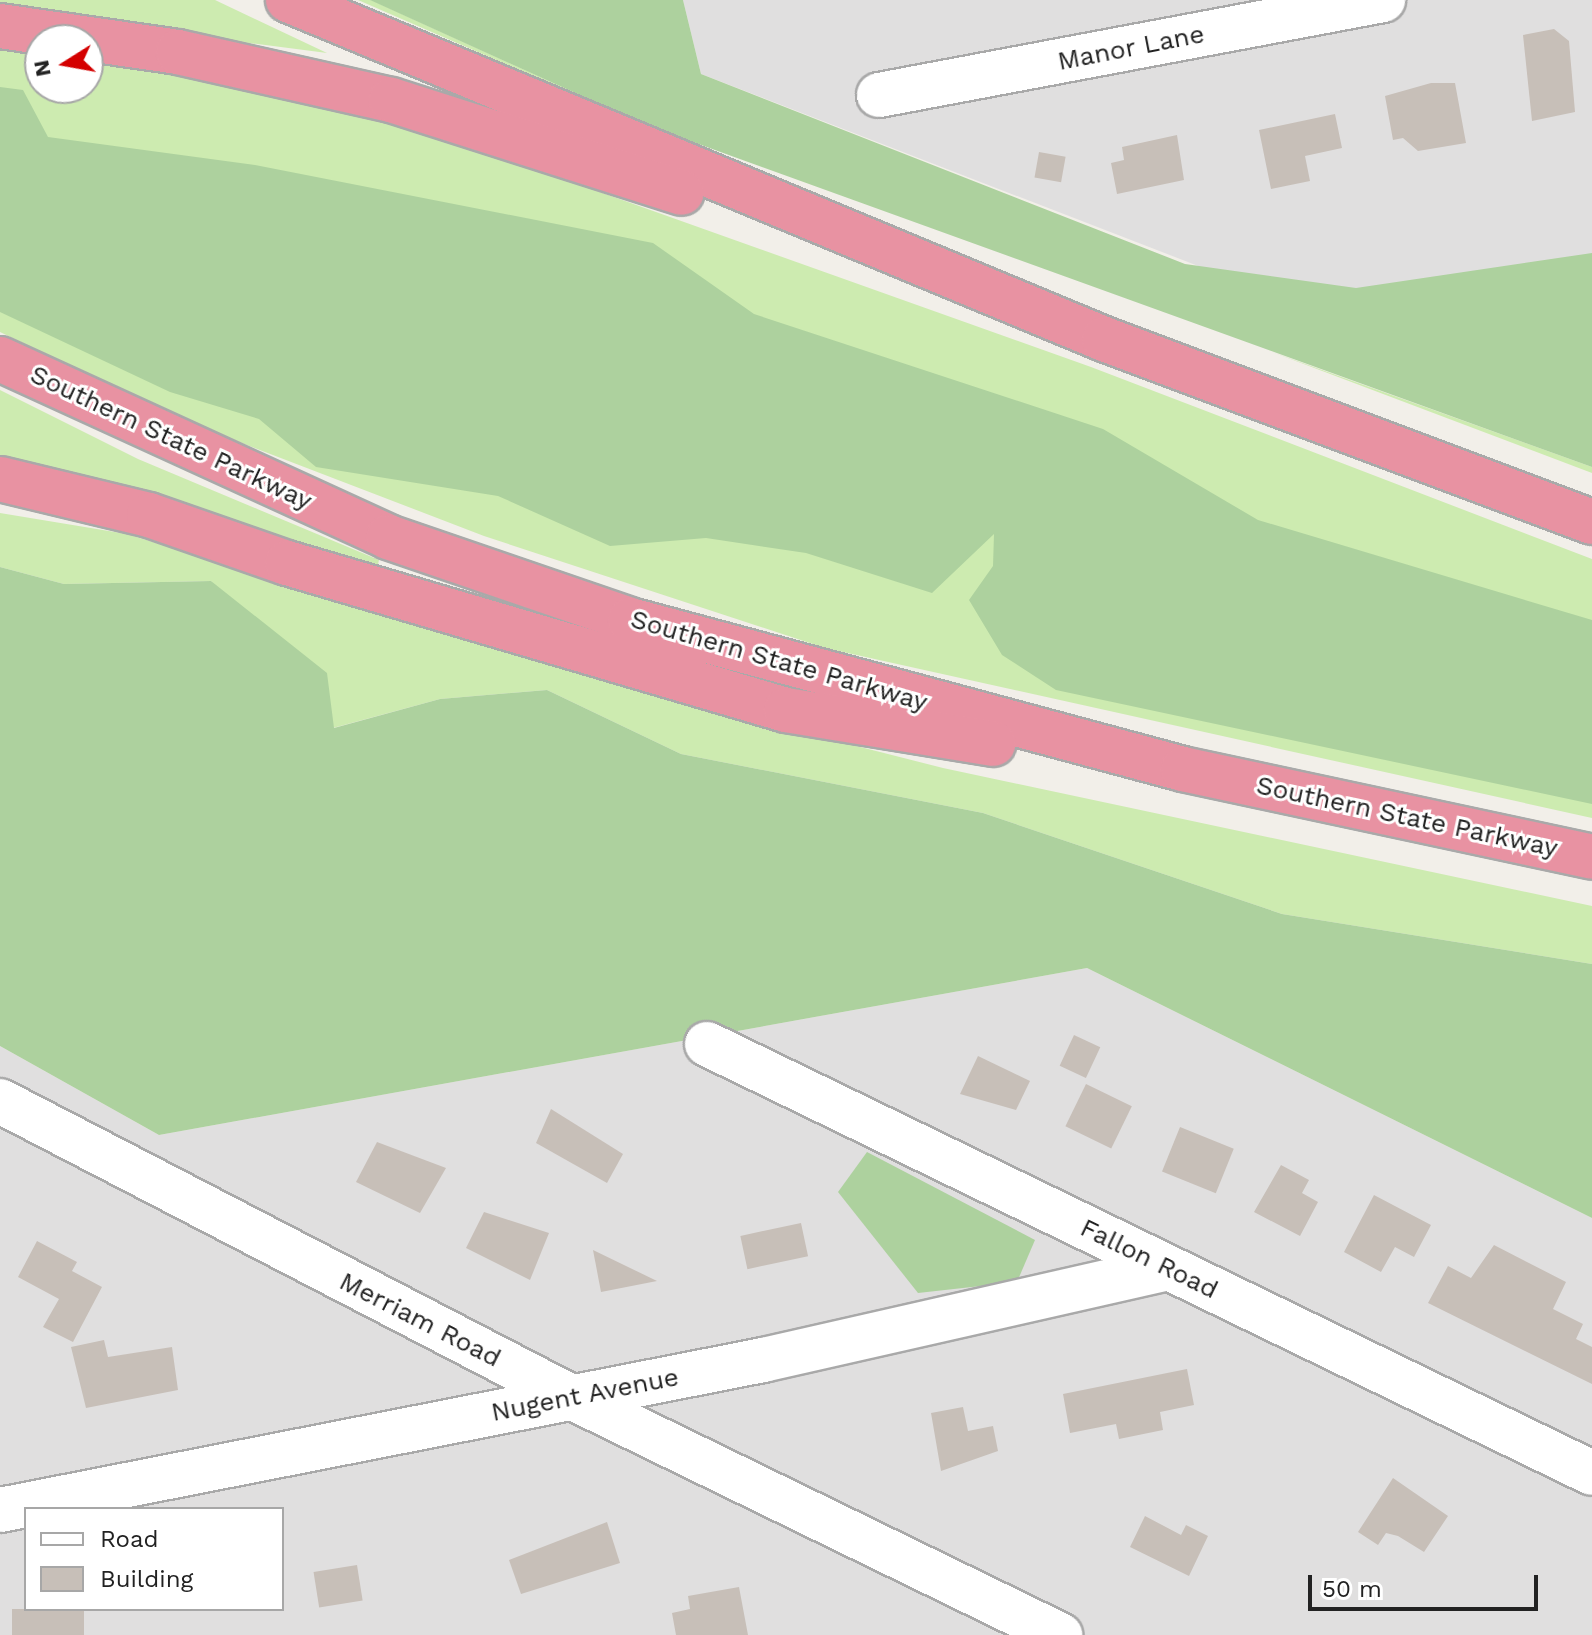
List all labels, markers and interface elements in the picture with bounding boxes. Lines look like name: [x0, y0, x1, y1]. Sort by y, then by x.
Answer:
street label: Manor Lane: [1055, 18, 1207, 78]
north arrow: [24, 24, 104, 104]
text: N: [28, 58, 56, 79]
street label: Southern State Parkway: [25, 359, 317, 517]
street label: Southern State Parkway: [627, 604, 931, 718]
street label: Southern State Parkway: [1254, 770, 1560, 864]
street label: Fallon Road: [1075, 1212, 1223, 1306]
street label: Merriam Road: [334, 1266, 506, 1374]
street label: Nugent Avenue: [488, 1361, 682, 1429]
legend: [24, 1507, 284, 1611]
text: Road: [100, 1525, 159, 1553]
scale bar: [1312, 1559, 1542, 1609]
text: Building: [100, 1565, 193, 1593]
text: 50 m: [1322, 1575, 1382, 1603]

